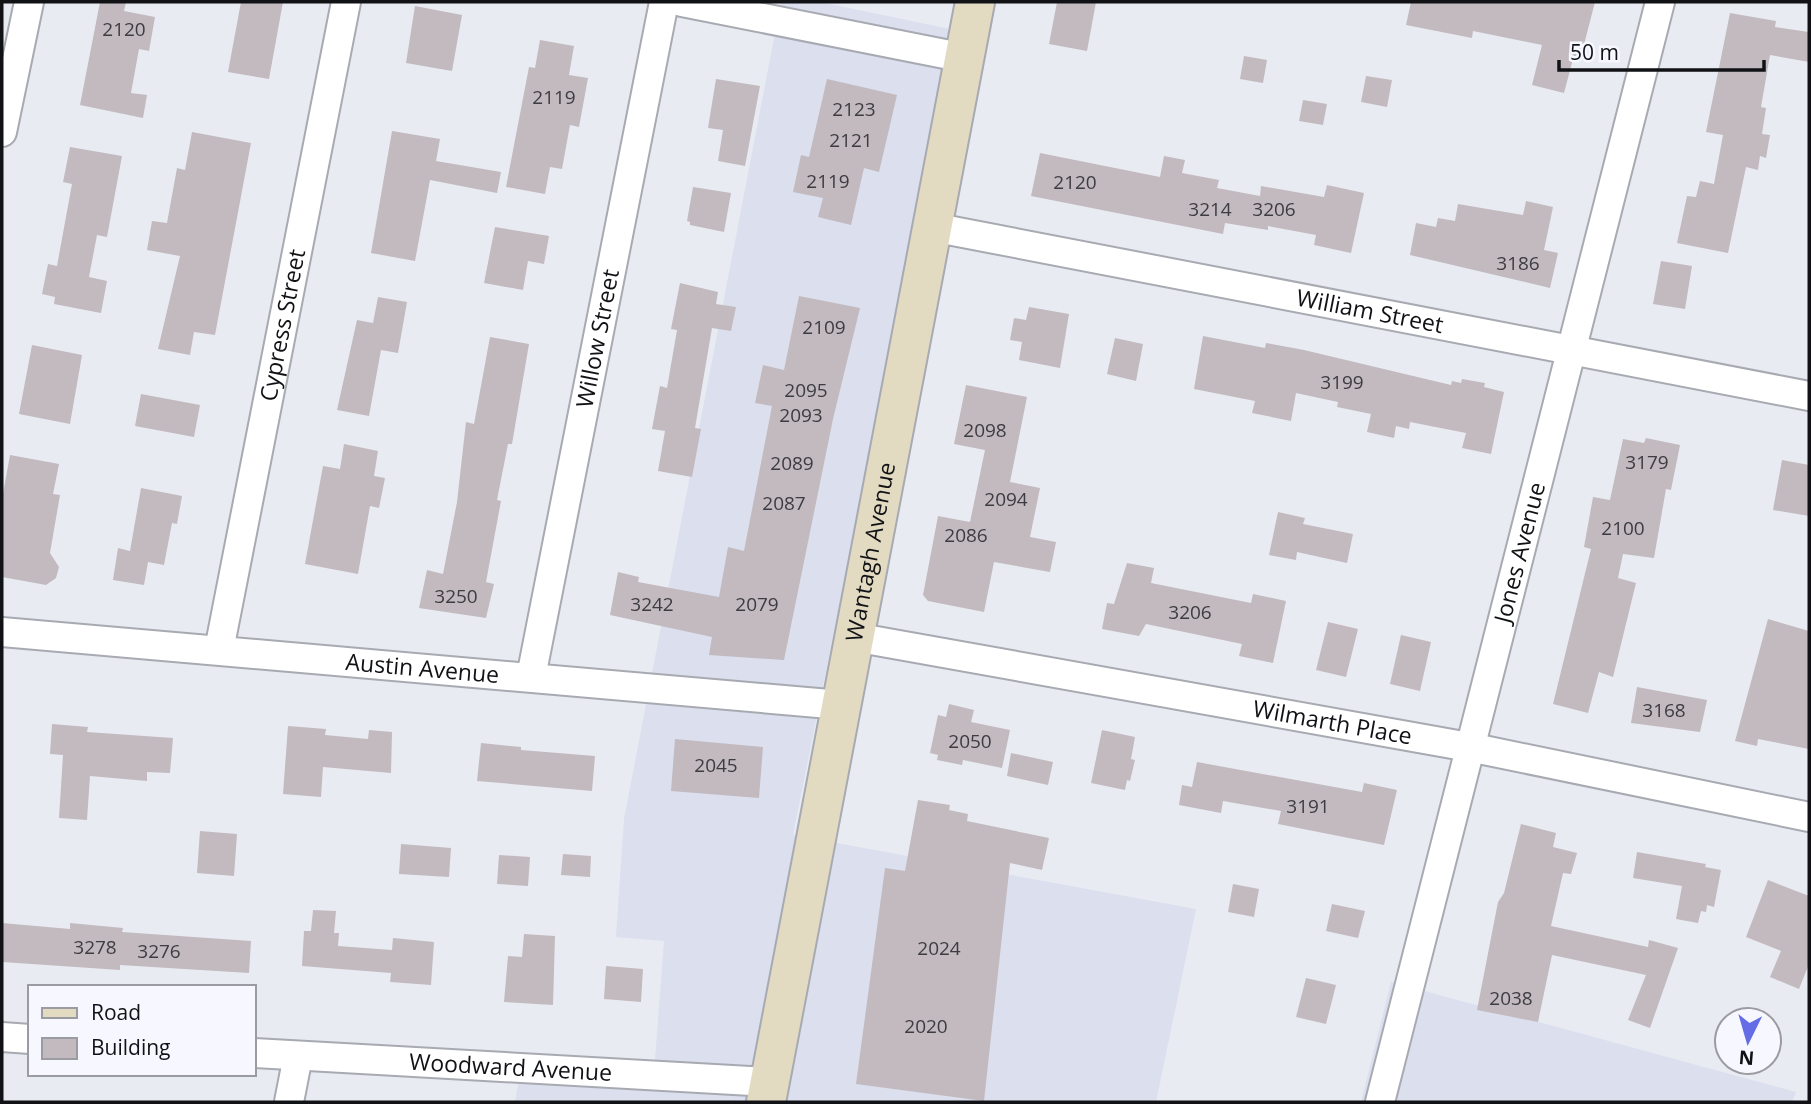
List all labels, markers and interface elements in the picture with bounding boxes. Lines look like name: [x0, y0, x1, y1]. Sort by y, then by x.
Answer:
house number: 2120: [102, 16, 146, 42]
scale bar: [1559, 28, 1764, 72]
text: 50 m: [1570, 38, 1619, 66]
house number: 2119: [532, 84, 576, 110]
house number: 2123: [832, 96, 876, 122]
house number: 2121: [829, 127, 873, 153]
house number: 2119: [806, 168, 850, 194]
house number: 2120: [1053, 169, 1097, 195]
house number: 3214: [1188, 196, 1232, 222]
house number: 3206: [1252, 196, 1296, 222]
street label: Cypress Street: [251, 246, 312, 404]
house number: 3186: [1496, 250, 1540, 276]
street label: Willow Street: [567, 266, 626, 410]
street label: William Street: [1294, 281, 1446, 340]
house number: 2109: [802, 314, 846, 340]
house number: 3199: [1320, 369, 1364, 395]
house number: 2095: [784, 377, 828, 403]
house number: 2093: [779, 402, 823, 428]
house number: 2098: [963, 417, 1007, 443]
house number: 3179: [1625, 449, 1669, 475]
house number: 2089: [770, 450, 814, 476]
street label: Wantagh Avenue: [837, 459, 902, 644]
street label: Jones Avenue: [1485, 478, 1552, 628]
house number: 2094: [984, 486, 1028, 512]
house number: 2087: [762, 490, 806, 516]
house number: 2100: [1601, 515, 1645, 541]
house number: 2086: [944, 522, 988, 548]
house number: 3250: [434, 583, 478, 609]
house number: 3242: [630, 591, 674, 617]
house number: 2079: [735, 591, 779, 617]
house number: 3206: [1168, 599, 1212, 625]
street label: Austin Avenue: [344, 645, 501, 690]
street label: Wilmarth Place: [1251, 692, 1415, 752]
house number: 3168: [1642, 697, 1686, 723]
house number: 2050: [948, 728, 992, 754]
house number: 2045: [694, 752, 738, 778]
house number: 3191: [1286, 793, 1330, 819]
house number: 3278: [73, 934, 117, 960]
house number: 2024: [917, 935, 961, 961]
house number: 3276: [137, 938, 181, 964]
legend: [28, 985, 256, 1076]
house number: 2038: [1489, 985, 1533, 1011]
text: Road: [91, 998, 141, 1026]
north arrow: [1713, 1006, 1783, 1076]
house number: 2020: [904, 1013, 948, 1039]
text: Building: [91, 1033, 170, 1061]
text: N: [1738, 1044, 1755, 1072]
street label: Woodward Avenue: [408, 1045, 613, 1088]

